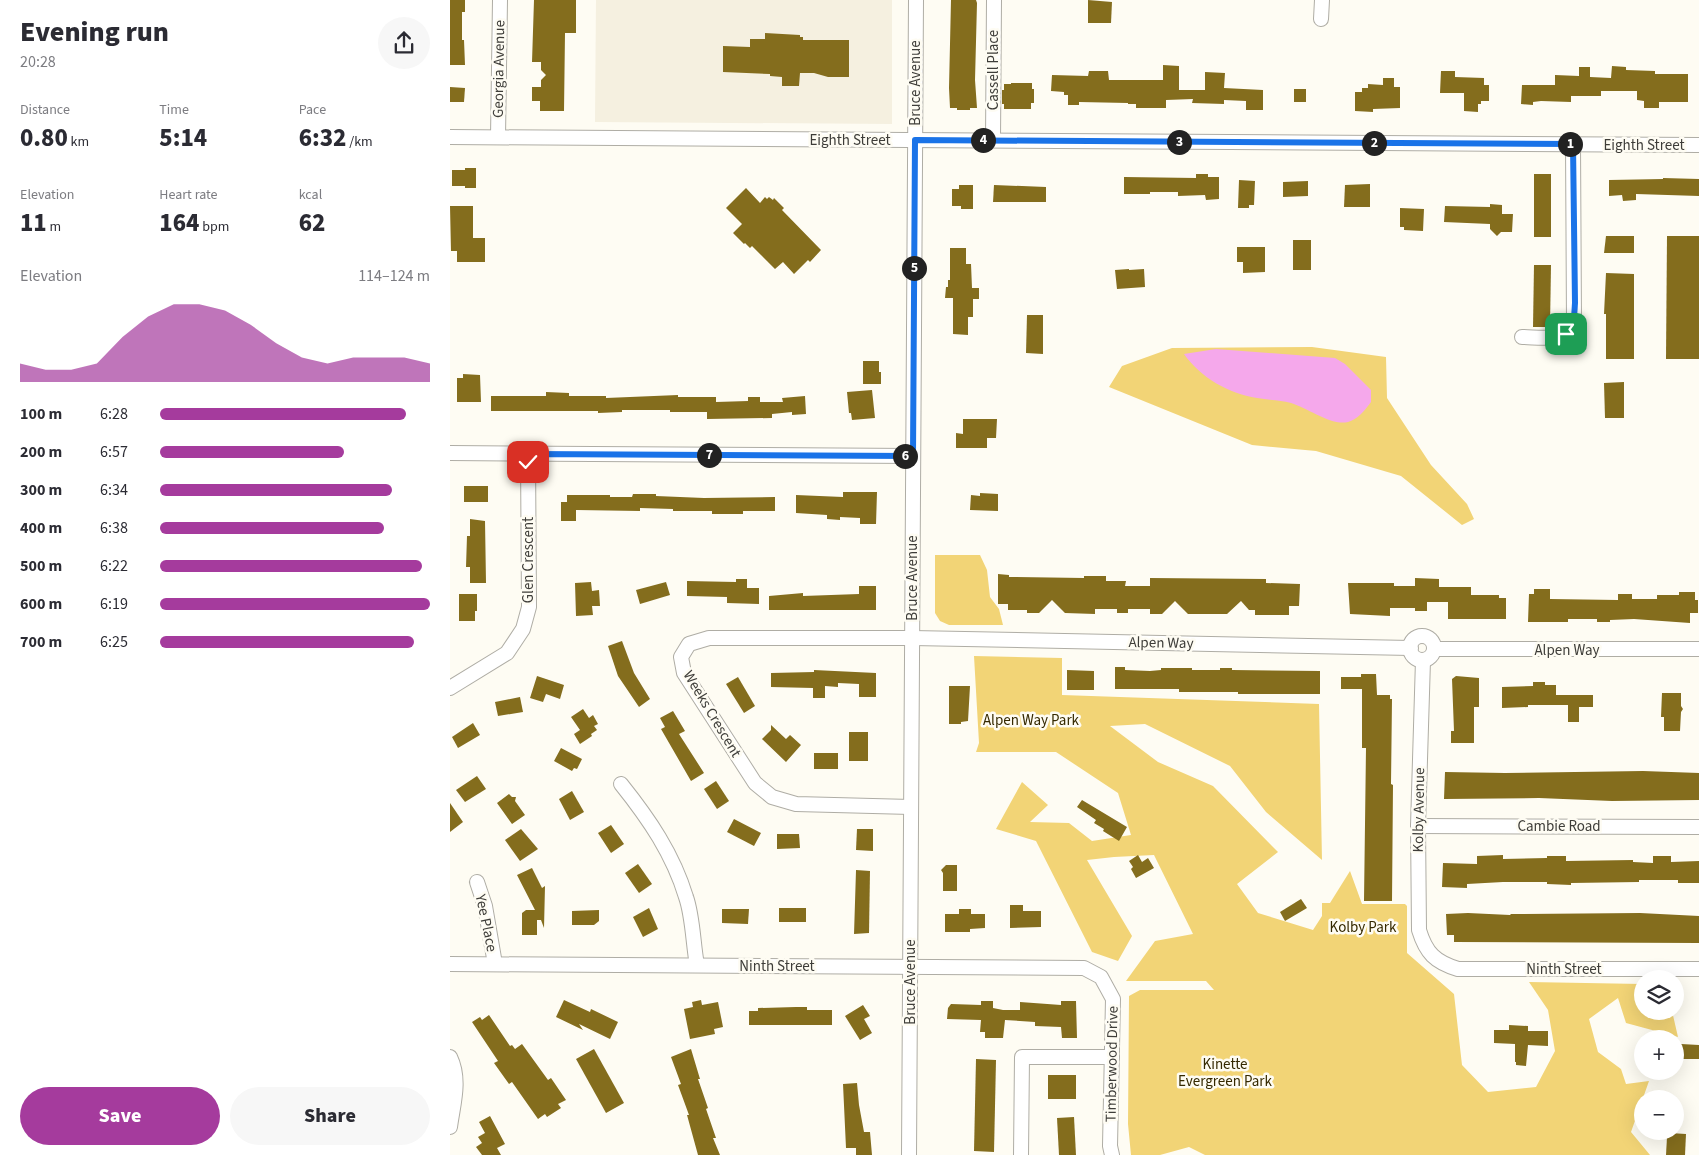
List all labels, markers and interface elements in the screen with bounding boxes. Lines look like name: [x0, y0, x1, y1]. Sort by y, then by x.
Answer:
text: Evening run: [20, 12, 169, 52]
button: share: [378, 17, 430, 69]
street label: Georgia Avenue: [488, 20, 510, 118]
street label: Cassell Place: [983, 30, 1004, 110]
street label: Bruce Avenue: [905, 40, 926, 126]
text: 20:28: [20, 51, 56, 73]
text: Distance: [20, 100, 70, 120]
text: Time: [159, 100, 189, 120]
text: Pace: [299, 100, 326, 120]
text: 0.80: [20, 120, 68, 156]
text: 5:14: [159, 120, 207, 156]
text: 6:32: [299, 120, 346, 156]
pin: 4: [970, 128, 996, 152]
street label: Eighth Street: [809, 130, 891, 151]
text: 4: [980, 130, 987, 150]
pin: 3: [1166, 130, 1192, 154]
pin: 2: [1362, 130, 1386, 156]
text: km: [68, 132, 89, 152]
text: /km: [346, 132, 373, 152]
text: 3: [1176, 132, 1183, 152]
pin: 1: [1558, 132, 1582, 156]
text: 2: [1371, 133, 1378, 153]
text: 1: [1567, 134, 1574, 154]
street label: Eighth Street: [1603, 135, 1685, 156]
text: Elevation: [20, 185, 75, 205]
text: Heart rate: [159, 185, 218, 205]
text: kcal: [299, 185, 322, 205]
text: 11: [20, 205, 47, 241]
text: 164: [159, 205, 199, 241]
text: 62: [299, 205, 325, 241]
text: m: [47, 217, 61, 237]
text: bpm: [199, 217, 229, 237]
pin: 5: [902, 256, 926, 280]
text: 5: [911, 258, 918, 278]
text: Elevation: [20, 265, 82, 287]
text: 114–124 m: [358, 265, 430, 287]
pin: [1545, 313, 1587, 355]
icon: arrive: [1552, 320, 1580, 348]
text: 100 m: [20, 403, 62, 425]
text: 6:28: [100, 403, 128, 425]
text: 200 m: [20, 441, 62, 463]
text: 6:57: [100, 441, 128, 463]
pin: [507, 441, 549, 483]
pin: 7: [696, 442, 722, 468]
pin: 6: [892, 444, 918, 468]
text: 7: [706, 445, 713, 465]
text: 6: [902, 446, 909, 466]
icon: check: [514, 448, 542, 476]
text: 300 m: [20, 479, 62, 501]
text: 6:34: [100, 479, 128, 501]
text: 400 m: [20, 517, 62, 539]
text: 6:38: [100, 517, 128, 539]
street label: Glen Crescent: [518, 517, 539, 603]
street label: Bruce Avenue: [902, 535, 923, 621]
text: 500 m: [20, 555, 62, 577]
text: 6:22: [100, 555, 128, 577]
text: 600 m: [20, 593, 62, 615]
text: 6:19: [100, 593, 128, 615]
text: 700 m: [20, 631, 62, 653]
text: 6:25: [100, 631, 128, 653]
street label: Alpen Way: [1128, 632, 1194, 654]
street label: Alpen Way: [1534, 640, 1600, 661]
street label: Weeks Crescent: [678, 667, 746, 761]
park label: Alpen Way Park: [983, 710, 1080, 731]
street label: Kolby Avenue: [1408, 767, 1430, 853]
street label: Cambie Road: [1517, 816, 1601, 837]
street label: Yee Place: [469, 891, 502, 954]
park label: Kolby Park: [1330, 917, 1397, 938]
street label: Bruce Avenue: [900, 939, 921, 1025]
street label: Ninth Street: [739, 956, 815, 977]
street label: Ninth Street: [1526, 959, 1602, 980]
map controls: [1634, 970, 1684, 1140]
button: layers: [1634, 970, 1684, 1020]
street label: Timberwood Drive: [1100, 1006, 1124, 1122]
button: +: [1634, 1030, 1684, 1080]
park label: Kinette Evergreen Park: [1178, 1054, 1273, 1092]
button: Save: [20, 1087, 220, 1145]
button: Share: [230, 1087, 430, 1145]
button: −: [1634, 1090, 1684, 1140]

